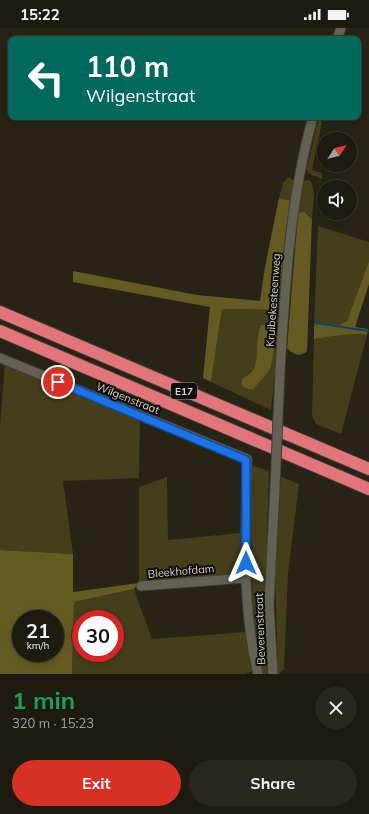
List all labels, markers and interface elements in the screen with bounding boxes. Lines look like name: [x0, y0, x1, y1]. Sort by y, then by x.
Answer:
text: 15:22: [20, 5, 60, 24]
text: 110 m: [86, 49, 169, 84]
icon: left: [20, 52, 72, 104]
text: Wilgenstraat: [86, 84, 195, 107]
north arrow: [317, 132, 357, 172]
map controls: [317, 132, 357, 220]
button: sound: [317, 180, 357, 220]
street label: Kruibekesteenweg: [263, 253, 283, 347]
pin: [41, 365, 75, 399]
icon: arrive: [47, 371, 69, 393]
street label: Wilgenstraat: [94, 379, 162, 417]
road number: E17: [171, 383, 197, 399]
position arrow: [225, 542, 267, 584]
street label: Bleekhofdam: [147, 561, 215, 581]
street label: Beverenstraat: [252, 593, 268, 665]
speed limit sign: 30: [72, 610, 124, 662]
text: 21: [26, 618, 50, 643]
text: km/h: [27, 639, 49, 652]
text: 1 min: [12, 685, 75, 715]
button: close: [315, 687, 357, 729]
text: 320 m · 15:23: [12, 715, 94, 731]
button: Exit: [12, 760, 181, 806]
button: Share: [189, 760, 357, 806]

